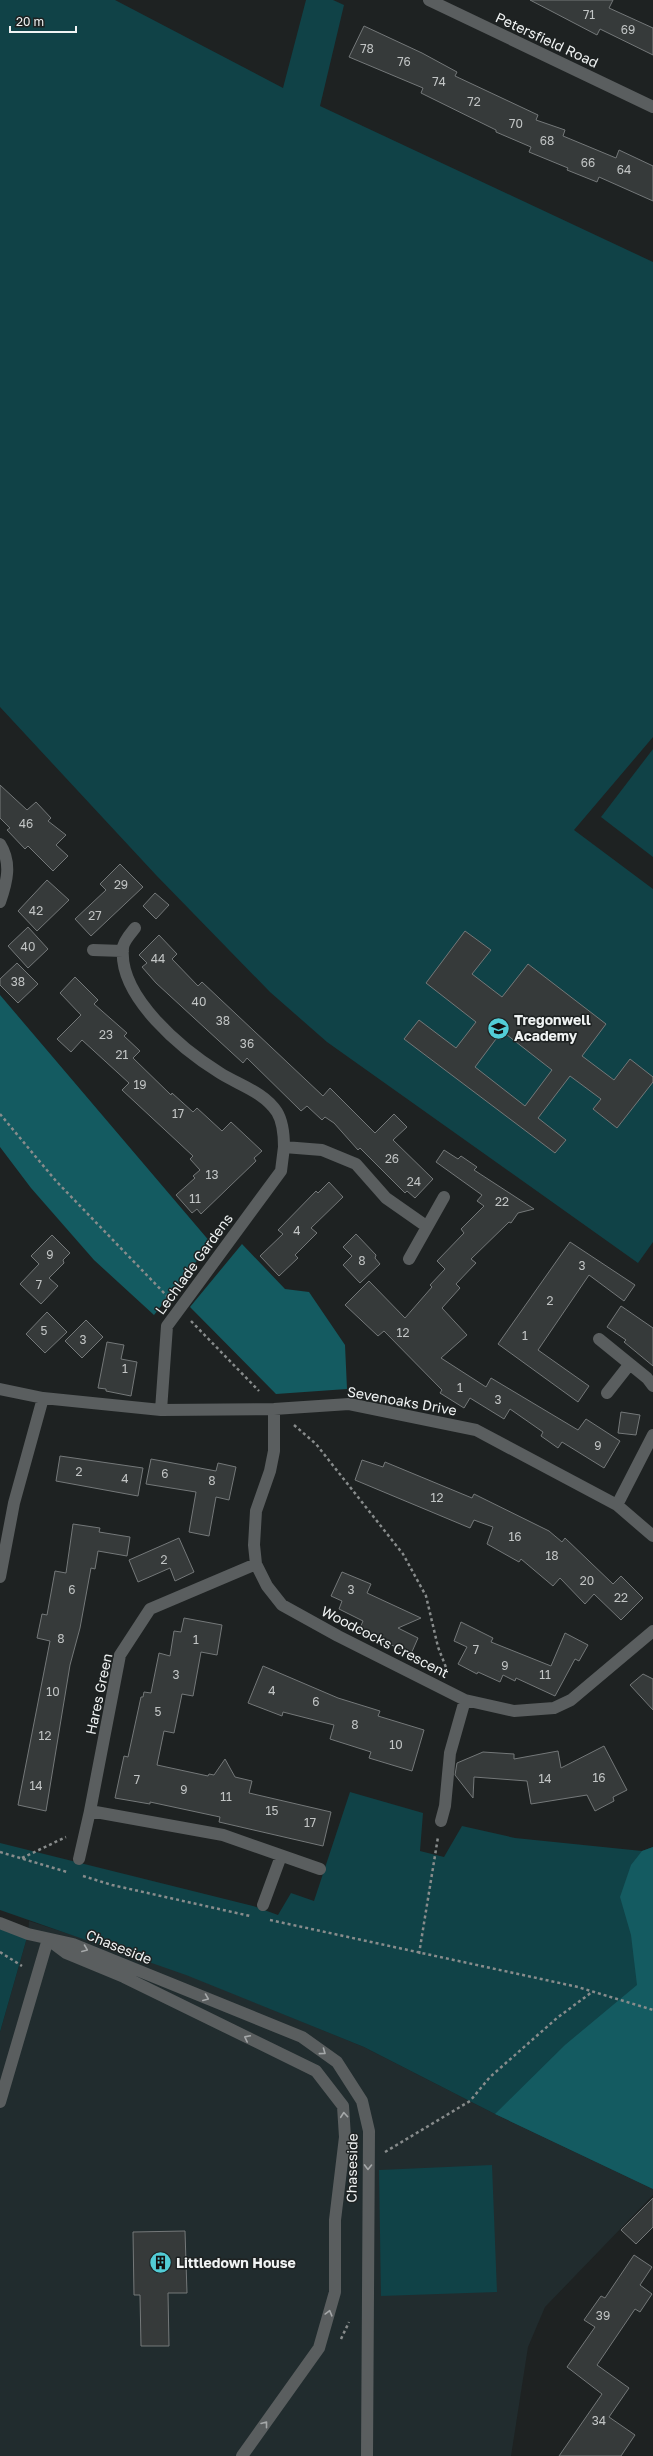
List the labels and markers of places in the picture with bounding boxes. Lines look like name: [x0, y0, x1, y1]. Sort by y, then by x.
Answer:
place label: Tregonwell Academy: [514, 1011, 591, 1044]
school or university icon: Tregonwell Academy: [485, 1015, 511, 1041]
building icon: Littledown House: [147, 2250, 173, 2276]
place label: Littledown House: [176, 2254, 296, 2271]

